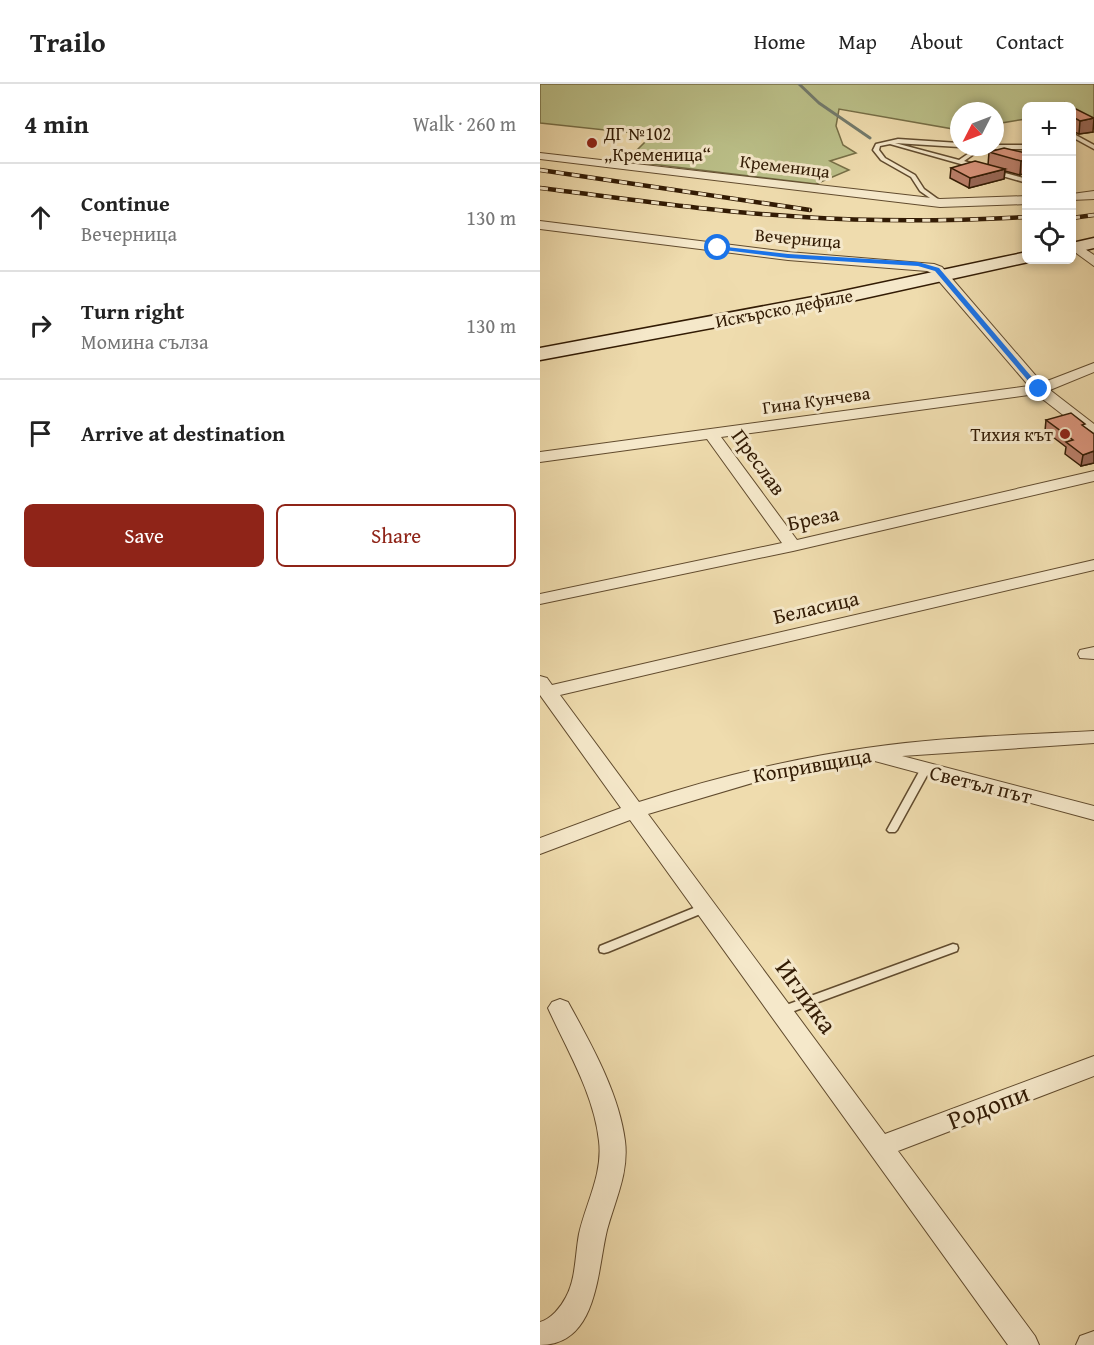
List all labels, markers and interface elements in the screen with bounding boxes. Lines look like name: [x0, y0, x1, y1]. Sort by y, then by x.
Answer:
text: Trailo: [30, 21, 106, 62]
text: Home: [754, 26, 805, 57]
text: Map: [838, 26, 877, 57]
text: About: [910, 26, 963, 57]
text: Contact: [996, 26, 1064, 57]
north arrow: [950, 102, 1004, 156]
map controls: [1022, 102, 1076, 264]
button: +: [1022, 102, 1076, 156]
text: 4 min: [24, 104, 89, 143]
text: Walk · 260 m: [413, 109, 516, 138]
place label: ДГ №102 „Кременица“: [603, 120, 711, 168]
marker: ДГ №102 „Кременица“: [585, 136, 599, 150]
street label: Кременица: [738, 147, 832, 185]
button: −: [1022, 156, 1076, 210]
text: Continue: [81, 187, 170, 219]
icon: ahead: [24, 201, 57, 234]
text: 130 m: [466, 203, 516, 232]
button: locate: [1022, 210, 1076, 264]
text: Вечерница: [81, 219, 177, 248]
street label: Вечерница: [754, 221, 843, 255]
route start: [704, 234, 730, 260]
street label: Искърско дефиле: [713, 281, 855, 335]
text: Turn right: [81, 295, 184, 327]
icon: right: [24, 309, 57, 342]
text: 130 m: [466, 311, 516, 340]
text: Момина сълза: [81, 327, 208, 356]
route end: [1025, 375, 1051, 401]
street label: Гина Кунчева: [760, 379, 872, 421]
icon: arrive: [24, 417, 57, 450]
text: Arrive at destination: [81, 417, 285, 449]
place label: Тихия кът: [971, 421, 1053, 448]
street label: Преслав: [724, 422, 794, 502]
marker: Тихия кът: [1058, 427, 1072, 441]
street label: Бреза: [784, 497, 842, 539]
button: Save: [24, 504, 264, 567]
button: Share: [276, 504, 516, 567]
street label: Беласица: [770, 582, 862, 632]
street label: Копривщица: [750, 739, 874, 791]
street label: Светъл път: [927, 756, 1035, 812]
street label: Иглика: [766, 950, 848, 1042]
street label: Родопи: [941, 1073, 1035, 1139]

